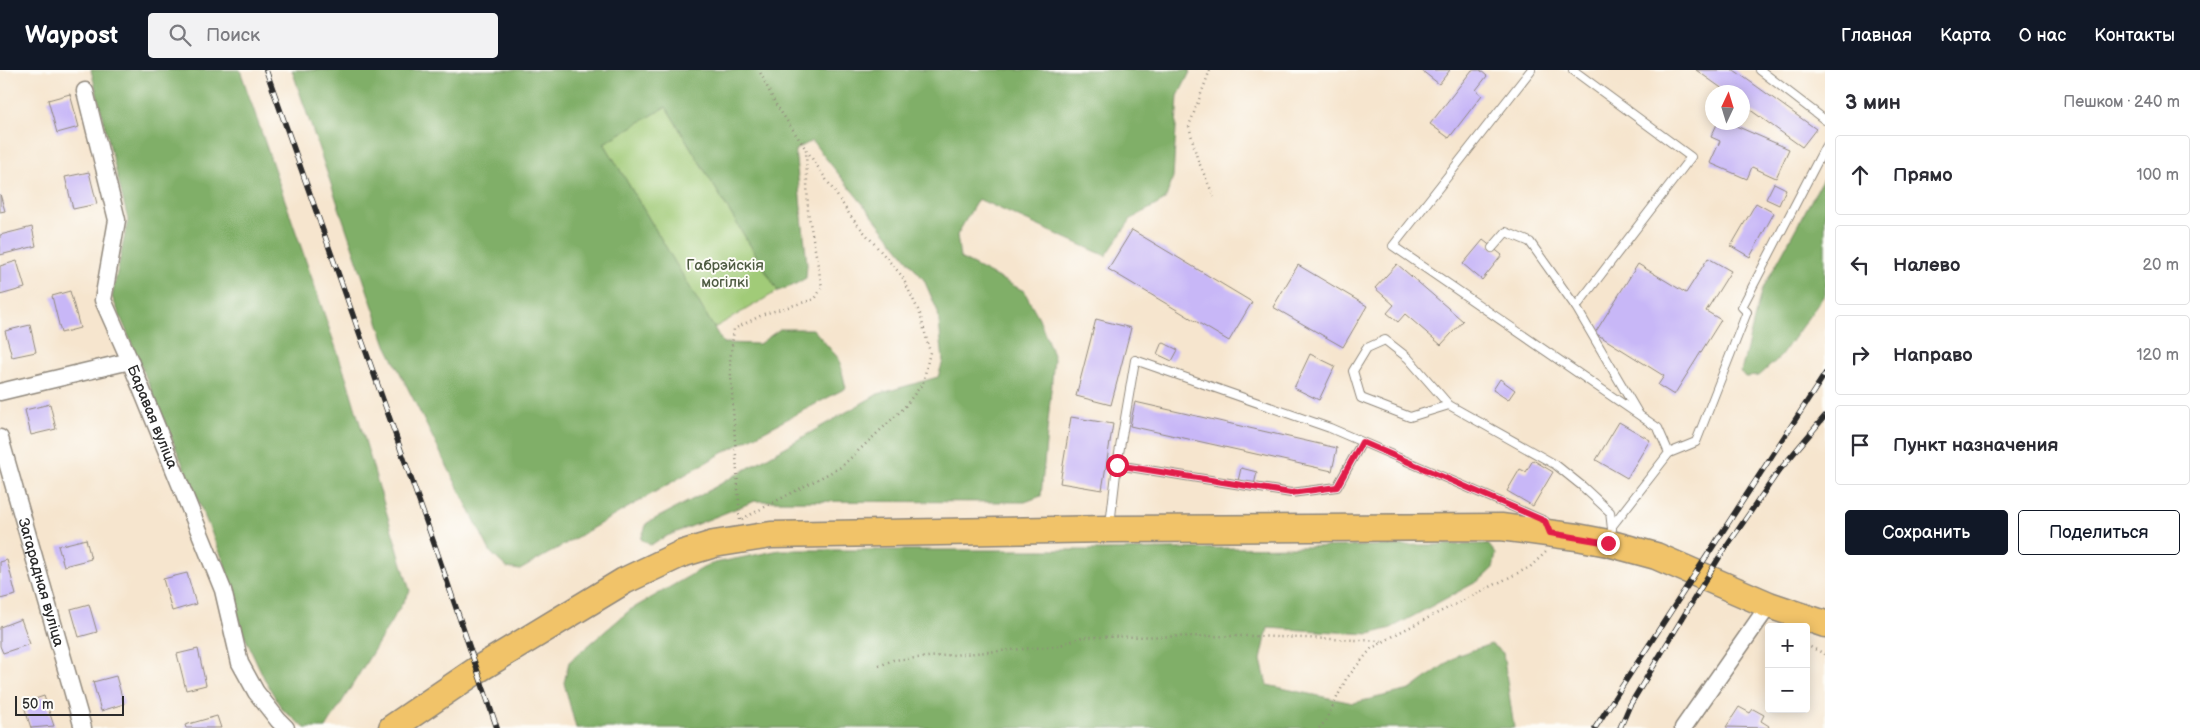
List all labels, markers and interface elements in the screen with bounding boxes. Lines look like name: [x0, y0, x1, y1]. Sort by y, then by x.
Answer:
search box: [148, 13, 498, 58]
text: Waypost: [25, 21, 118, 50]
icon: search: [166, 21, 194, 49]
text: Поиск: [206, 24, 260, 47]
text: Главная: [1841, 25, 1912, 46]
text: Карта: [1940, 25, 1991, 46]
text: О нас: [2019, 25, 2066, 46]
text: Контакты: [2094, 25, 2175, 46]
north arrow: [1705, 85, 1750, 130]
text: 3 мин: [1845, 90, 1901, 115]
text: Пешком · 240 m: [2063, 93, 2180, 112]
icon: ahead: [1846, 161, 1874, 189]
text: Прямо: [1893, 164, 1953, 187]
text: 100 m: [2136, 166, 2179, 185]
icon: left: [1846, 251, 1874, 279]
text: Налево: [1893, 254, 1960, 277]
park label: Габрэйскія могілкі: [686, 256, 764, 292]
text: 20 m: [2143, 256, 2179, 275]
icon: right: [1846, 341, 1874, 369]
text: Направо: [1893, 344, 1973, 367]
text: 120 m: [2136, 346, 2179, 365]
street label: Баравая вуліца: [123, 362, 182, 472]
icon: arrive: [1846, 431, 1874, 459]
text: Пункт назначения: [1893, 434, 2058, 457]
route start: [1106, 454, 1129, 477]
button: Сохранить: [1845, 510, 2008, 555]
button: Поделиться: [2018, 510, 2180, 555]
street label: Загарадная вуліца: [14, 516, 69, 649]
route end: [1597, 532, 1620, 555]
map controls: [1765, 623, 1810, 713]
button: +: [1765, 623, 1810, 668]
button: −: [1765, 668, 1810, 713]
scale bar: [15, 693, 124, 716]
text: 50 m: [22, 696, 54, 713]

